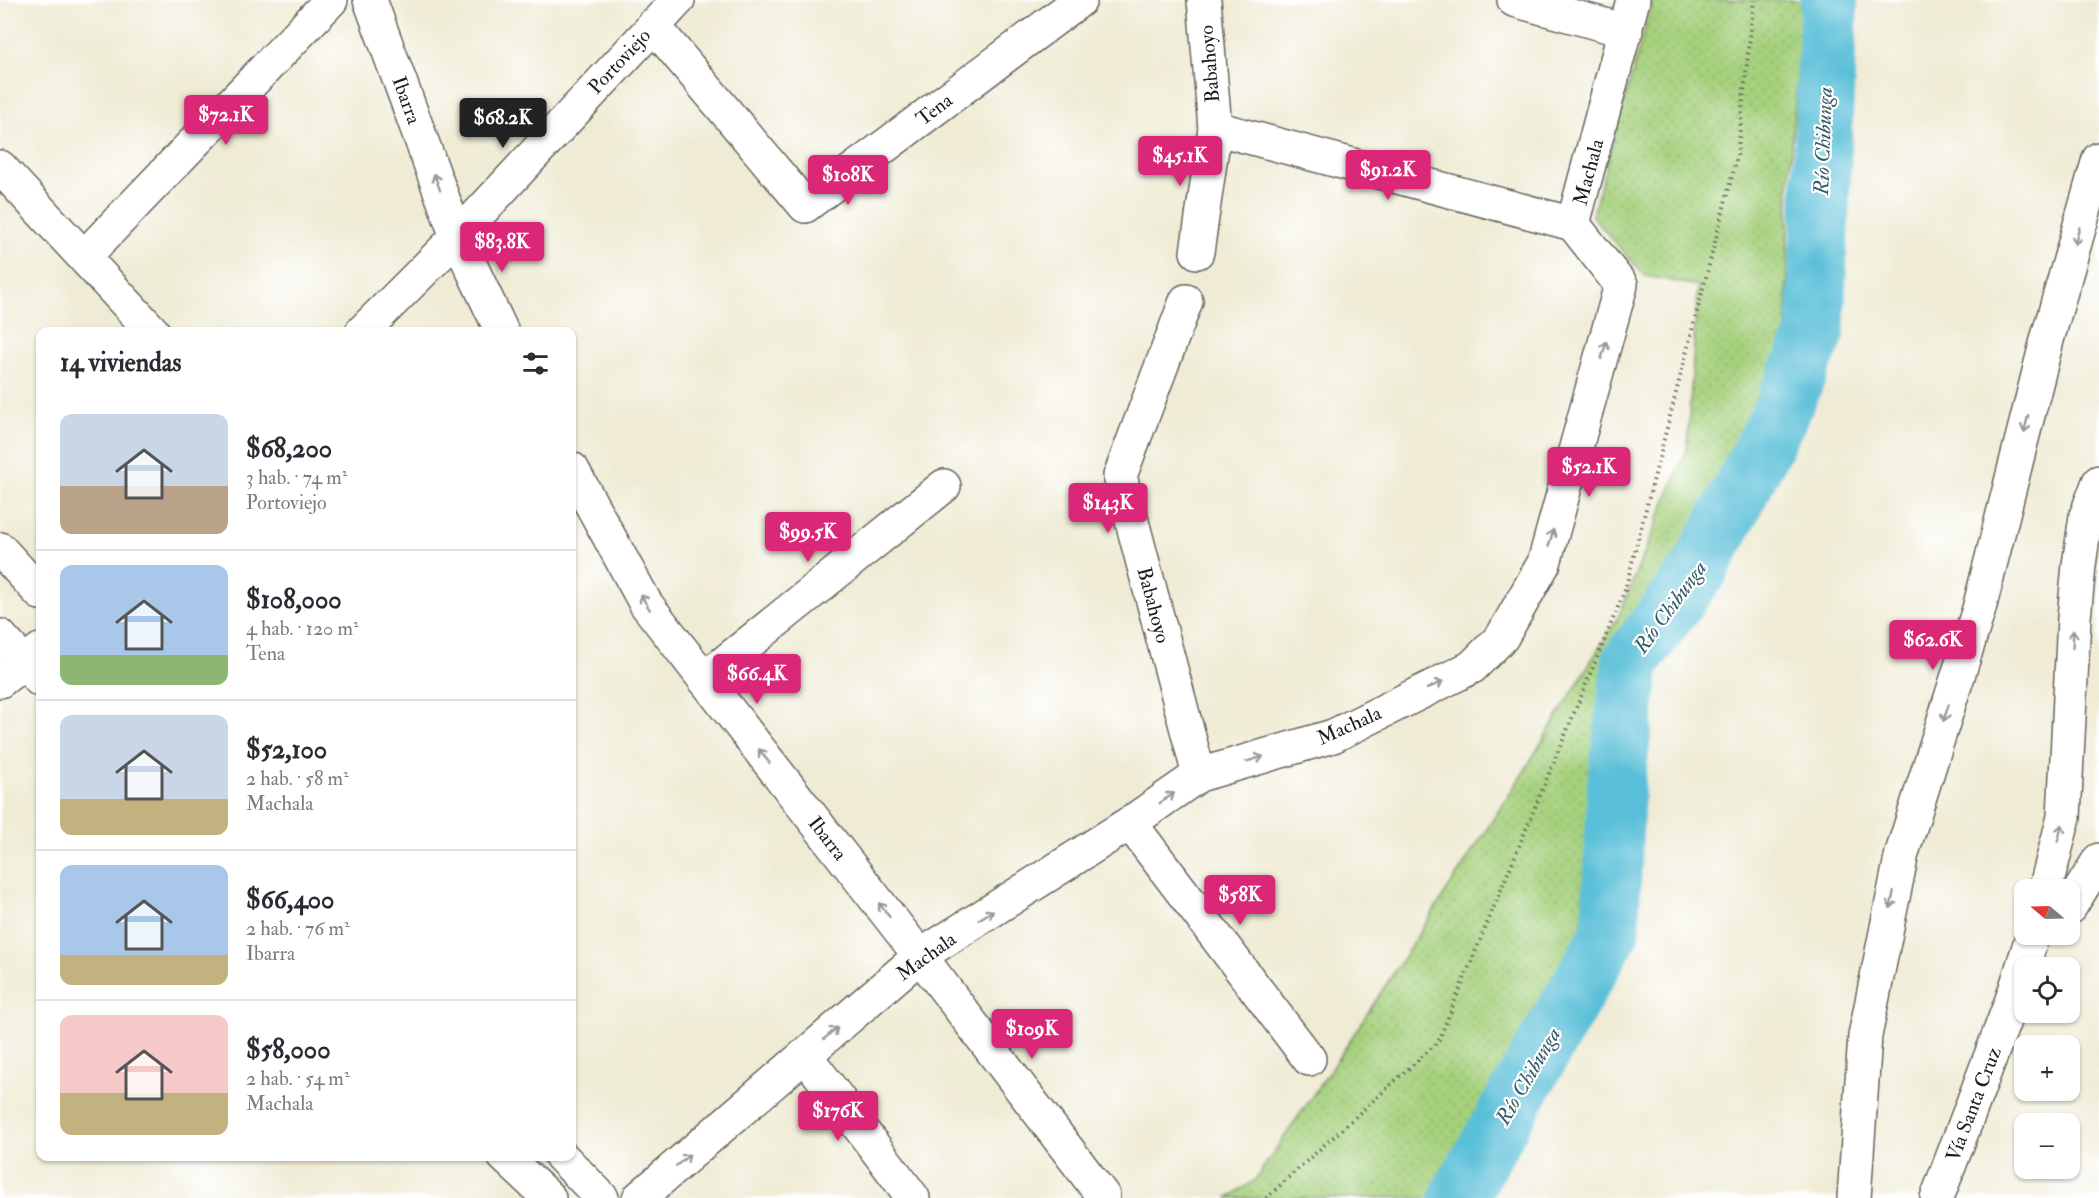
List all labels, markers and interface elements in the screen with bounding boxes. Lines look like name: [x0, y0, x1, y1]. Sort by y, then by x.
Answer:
street label: Portoviejo: [583, 23, 656, 99]
street label: Babahoyo: [1194, 24, 1225, 104]
street label: Ibarra: [386, 73, 427, 128]
water label: Río Chibunga: [1808, 86, 1839, 196]
street label: Tena: [911, 87, 958, 131]
pin: $72.1K: [177, 95, 275, 146]
pin: $68.2K: [454, 98, 552, 149]
text: $72.1K: [198, 102, 254, 127]
text: $68.2K: [474, 105, 532, 130]
pin: $45.1K: [1131, 136, 1229, 187]
street label: Machala: [1568, 136, 1610, 208]
text: $45.1K: [1152, 143, 1208, 168]
pin: $91.2K: [1339, 150, 1437, 201]
pin: $108K: [806, 155, 890, 206]
text: $91.2K: [1360, 157, 1416, 182]
text: $108K: [822, 162, 874, 187]
one-way arrow: [430, 173, 441, 192]
pin: $83.8K: [453, 222, 551, 273]
one-way arrow: [2071, 226, 2082, 245]
text: $83.8K: [474, 229, 530, 254]
one-way arrow: [1598, 341, 1610, 360]
text: 14 viviendas: [60, 347, 181, 379]
icon: filters: [519, 347, 552, 380]
one-way arrow: [2019, 414, 2031, 433]
text: $68,200: [246, 433, 332, 465]
icon: home: [108, 438, 180, 510]
pin: $52.1K: [1540, 447, 1638, 498]
text: $52.1K: [1561, 454, 1617, 479]
text: 3 hab. · 74 m²: [246, 465, 347, 490]
pin: $143K: [1066, 483, 1150, 534]
text: Portoviejo: [246, 490, 327, 515]
text: $143K: [1083, 490, 1133, 515]
pin: $99.5K: [759, 512, 857, 563]
text: $99.5K: [779, 519, 837, 544]
one-way arrow: [1546, 529, 1557, 548]
water label: Río Chibunga: [1627, 555, 1713, 660]
street label: Babahoyo: [1131, 564, 1176, 646]
text: $108,000: [246, 584, 342, 616]
icon: home: [108, 589, 180, 661]
one-way arrow: [639, 594, 651, 611]
text: 4 hab. · 120 m²: [246, 616, 359, 641]
pin: $62.6K: [1884, 620, 1982, 671]
text: $62.6K: [1903, 627, 1963, 652]
one-way arrow: [2068, 629, 2079, 649]
text: Tena: [246, 641, 285, 666]
pin: $66.4K: [708, 654, 806, 705]
text: $66.4K: [727, 661, 787, 686]
one-way arrow: [1425, 679, 1443, 690]
street label: Machala: [1313, 700, 1386, 751]
one-way arrow: [1940, 703, 1951, 722]
text: $52,100: [246, 734, 327, 766]
icon: home: [108, 739, 180, 811]
one-way arrow: [758, 748, 771, 764]
one-way arrow: [1245, 753, 1264, 764]
text: 2 hab. · 58 m²: [246, 766, 349, 791]
text: Machala: [246, 791, 314, 816]
one-way arrow: [1158, 792, 1175, 804]
street label: Ibarra: [803, 811, 853, 866]
one-way arrow: [2055, 824, 2066, 843]
pin: $58K: [1204, 875, 1276, 926]
north arrow: [2014, 879, 2080, 945]
map controls: [2014, 879, 2080, 1179]
text: $58K: [1218, 882, 1262, 907]
text: $66,400: [246, 884, 334, 916]
icon: home: [108, 889, 180, 961]
one-way arrow: [1886, 890, 1898, 909]
one-way arrow: [878, 902, 891, 918]
one-way arrow: [977, 908, 994, 921]
text: 2 hab. · 76 m²: [246, 916, 350, 941]
street label: Machala: [892, 926, 962, 986]
text: Ibarra: [246, 941, 295, 966]
button: locate: [2014, 957, 2080, 1023]
pin: $109K: [990, 1009, 1074, 1060]
text: $109K: [1006, 1016, 1058, 1041]
water label: Río Chibunga: [1489, 1023, 1567, 1131]
one-way arrow: [823, 1026, 838, 1040]
text: $58,000: [246, 1034, 331, 1066]
button: +: [2014, 1035, 2080, 1101]
icon: home: [108, 1039, 180, 1111]
street label: Vía Santa Cruz: [1940, 1043, 2007, 1165]
text: 2 hab. · 54 m²: [246, 1066, 350, 1091]
text: Machala: [246, 1091, 314, 1116]
pin: $176K: [796, 1091, 880, 1142]
text: $176K: [812, 1098, 864, 1123]
button: −: [2014, 1113, 2080, 1179]
one-way arrow: [675, 1153, 690, 1167]

